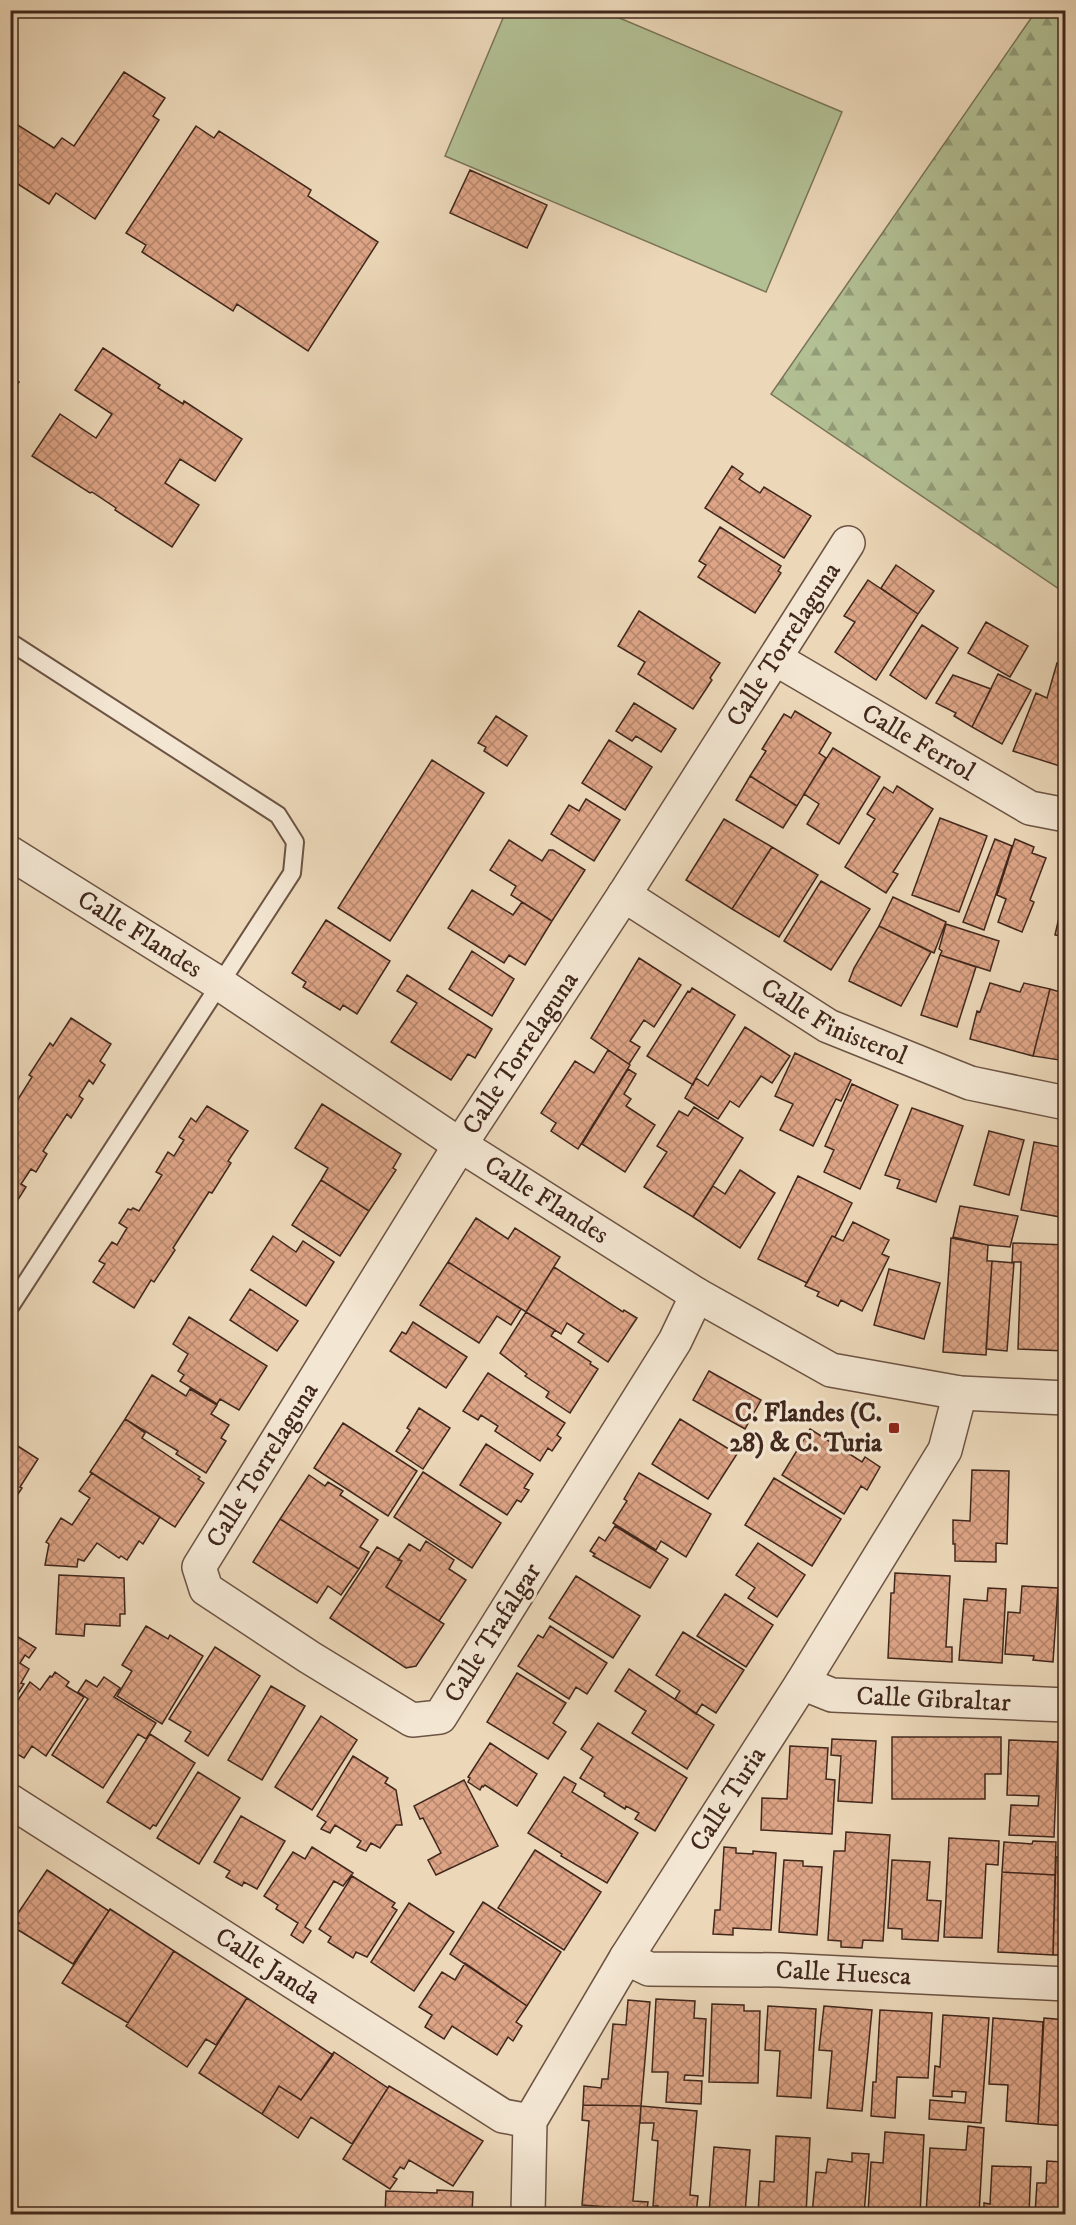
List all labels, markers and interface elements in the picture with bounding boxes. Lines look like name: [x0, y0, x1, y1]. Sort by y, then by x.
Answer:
street label: Calle Torrelaguna: [719, 556, 848, 733]
street label: Calle Ferrol: [856, 696, 981, 789]
street label: Calle Flandes: [71, 883, 208, 985]
street label: Calle Torrelaguna: [455, 965, 586, 1141]
street label: Calle Finisterol: [754, 971, 912, 1073]
street label: Calle Flandes: [478, 1148, 615, 1251]
street label: Calle Torrelaguna: [199, 1376, 326, 1554]
place label: C. Flandes (C. 28) & C. Turia: [729, 1397, 883, 1460]
marker: C. Flandes (C. 28) & C. Turia: [887, 1421, 901, 1435]
street label: Calle Trafalgar: [437, 1557, 549, 1709]
street label: Calle Gibraltar: [856, 1680, 1012, 1719]
street label: Calle Turia: [682, 1740, 773, 1858]
street label: Calle Janda: [209, 1920, 327, 2012]
street label: Calle Huesca: [775, 1953, 912, 1993]

